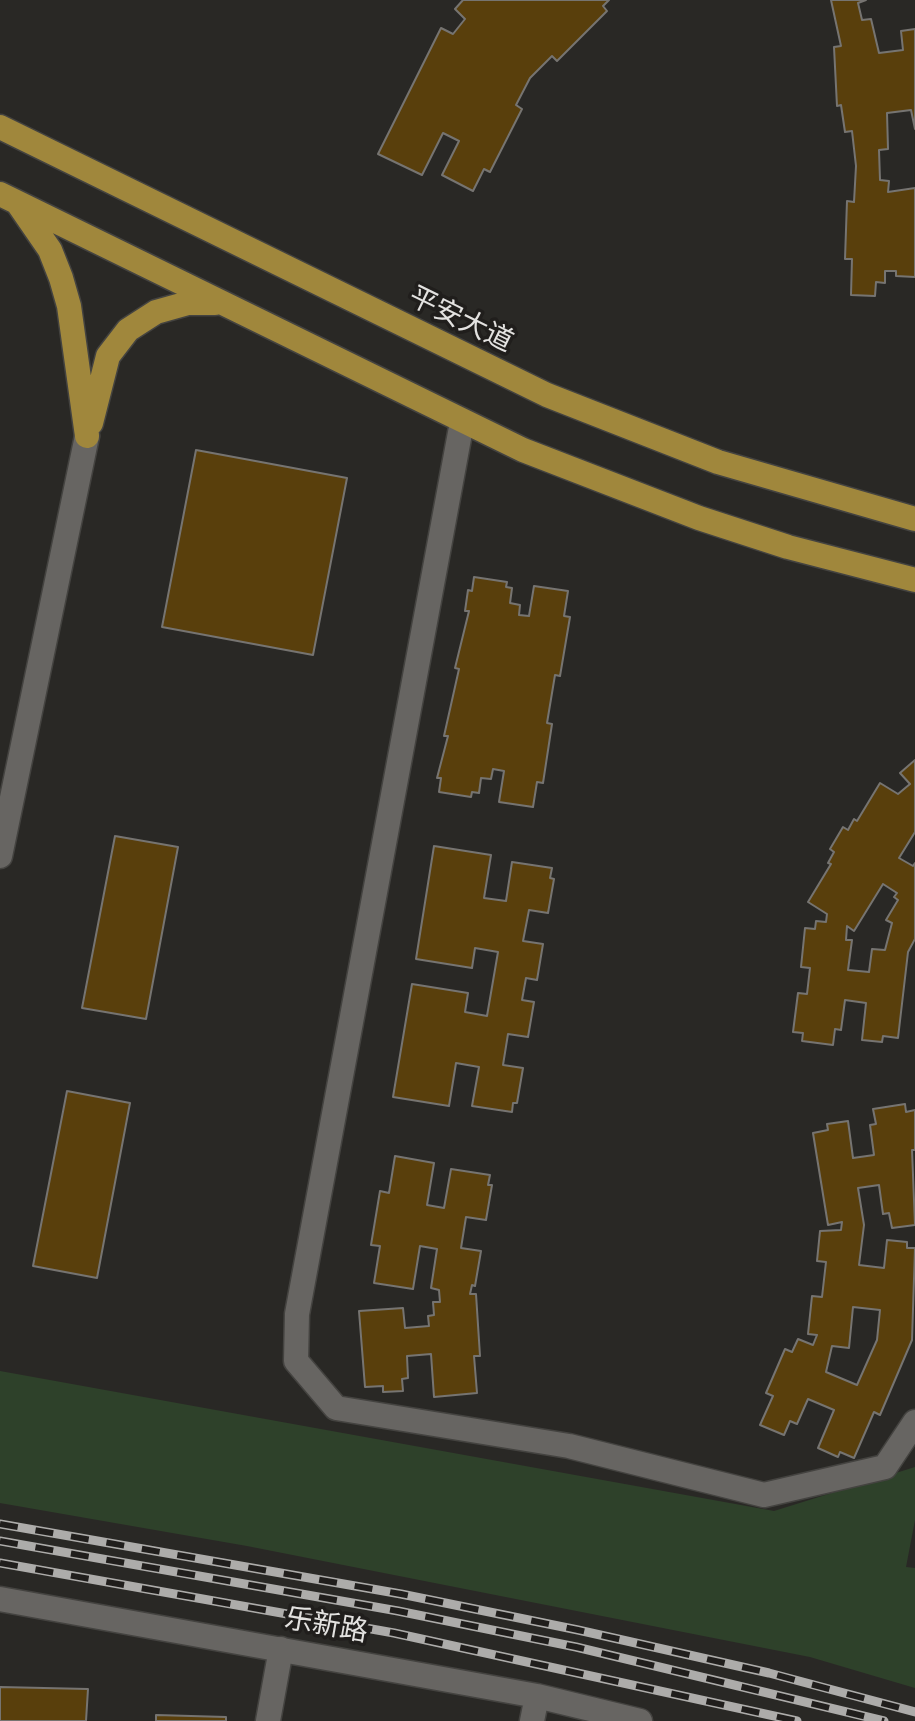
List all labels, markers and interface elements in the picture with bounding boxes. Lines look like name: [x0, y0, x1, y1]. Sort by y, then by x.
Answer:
street label: 平安大道: [402, 281, 518, 361]
street label: 乐新路: [282, 1603, 370, 1651]

